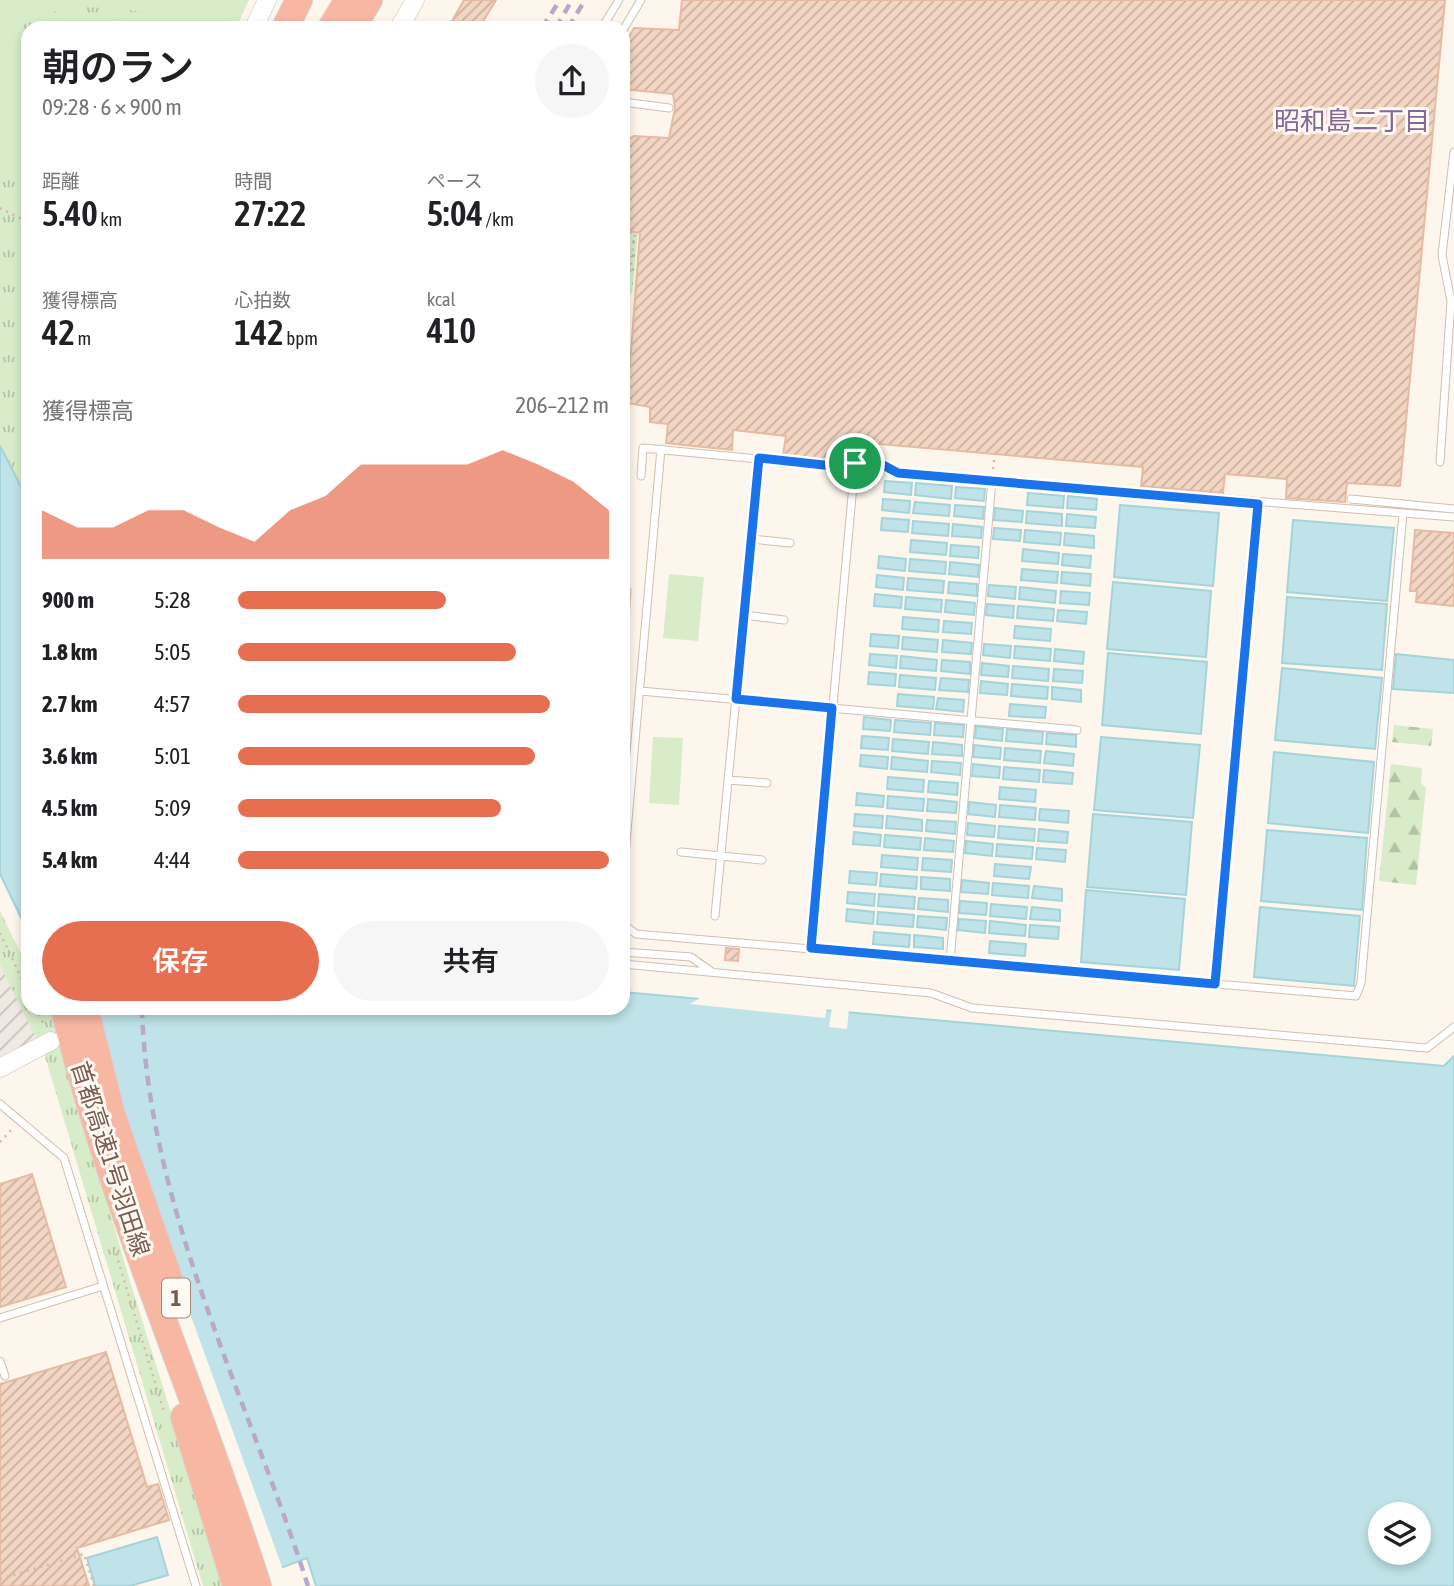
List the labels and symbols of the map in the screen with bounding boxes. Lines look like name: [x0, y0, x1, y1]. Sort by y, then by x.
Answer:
district label: 昭和島二丁目: [1274, 106, 1430, 136]
pin: [825, 433, 885, 493]
street label: 首都高速1号羽田線: [66, 1058, 155, 1260]
road number: 1: [162, 1278, 190, 1317]

